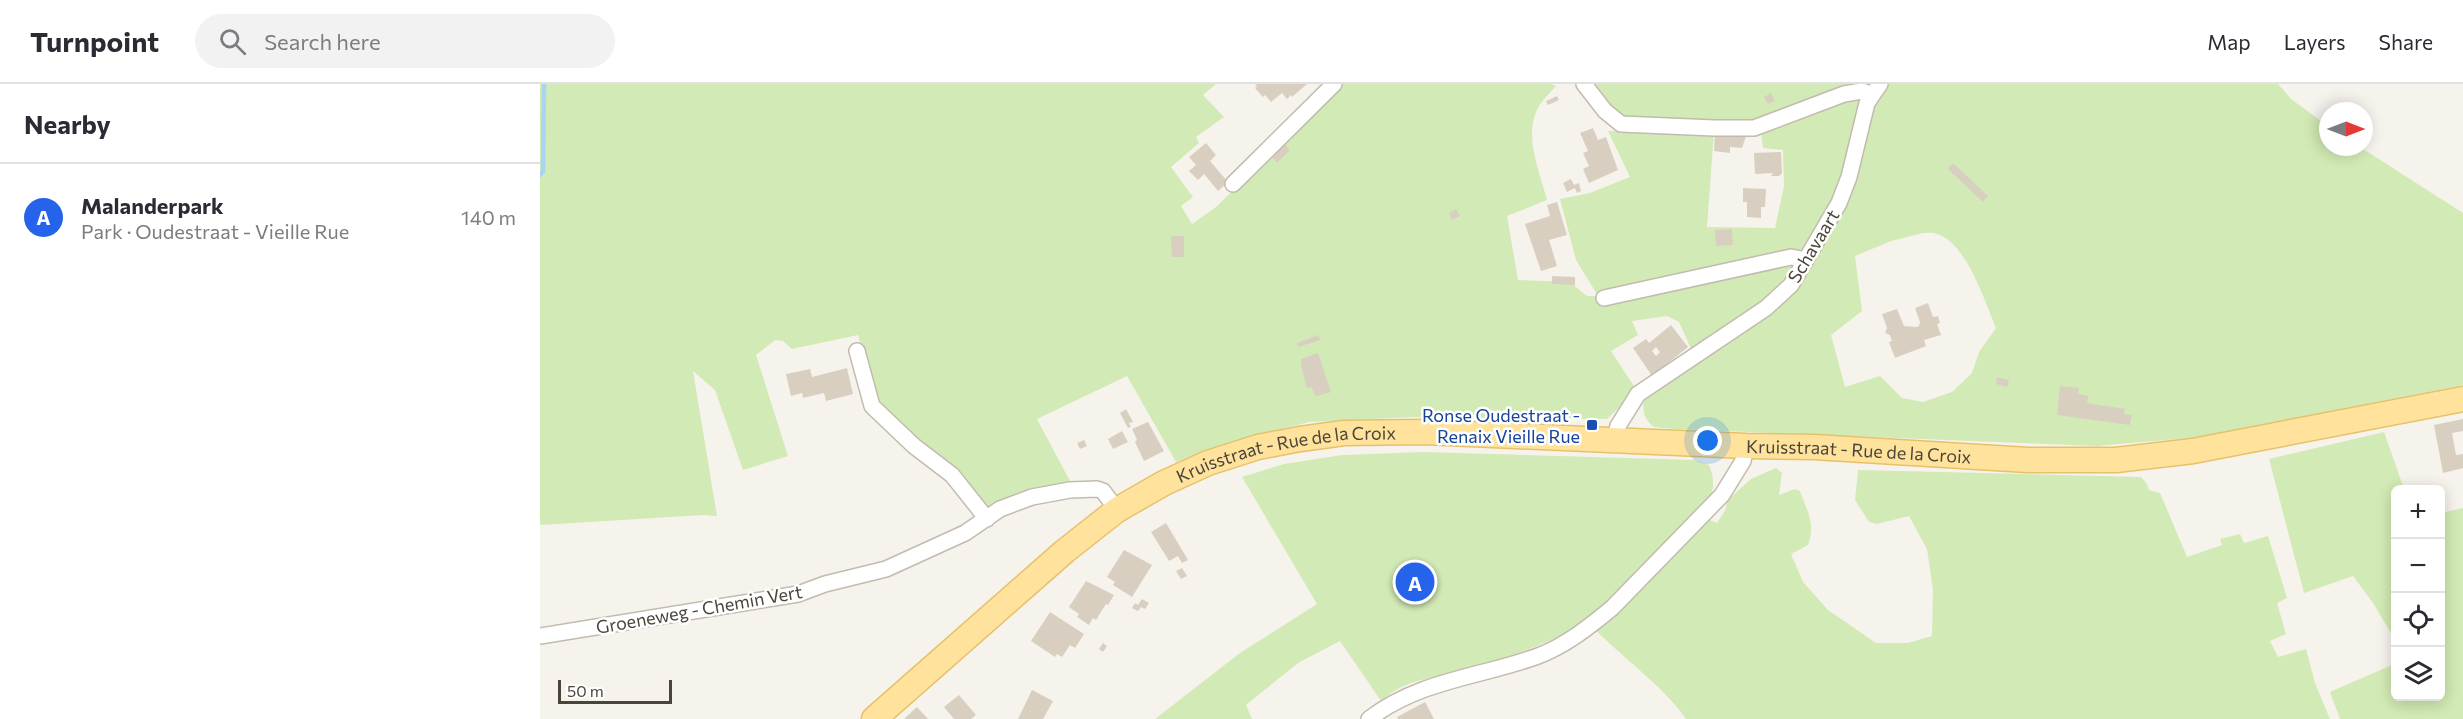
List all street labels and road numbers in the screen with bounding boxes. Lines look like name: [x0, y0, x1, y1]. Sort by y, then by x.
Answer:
street label: Schavaart: [1783, 205, 1843, 287]
street label: Kruisstraat - Rue de la Croix: [1173, 421, 1397, 487]
street label: Kruisstraat - Rue de la Croix: [1746, 435, 1972, 468]
street label: Groeneweg - Chemin Vert: [594, 580, 804, 638]

